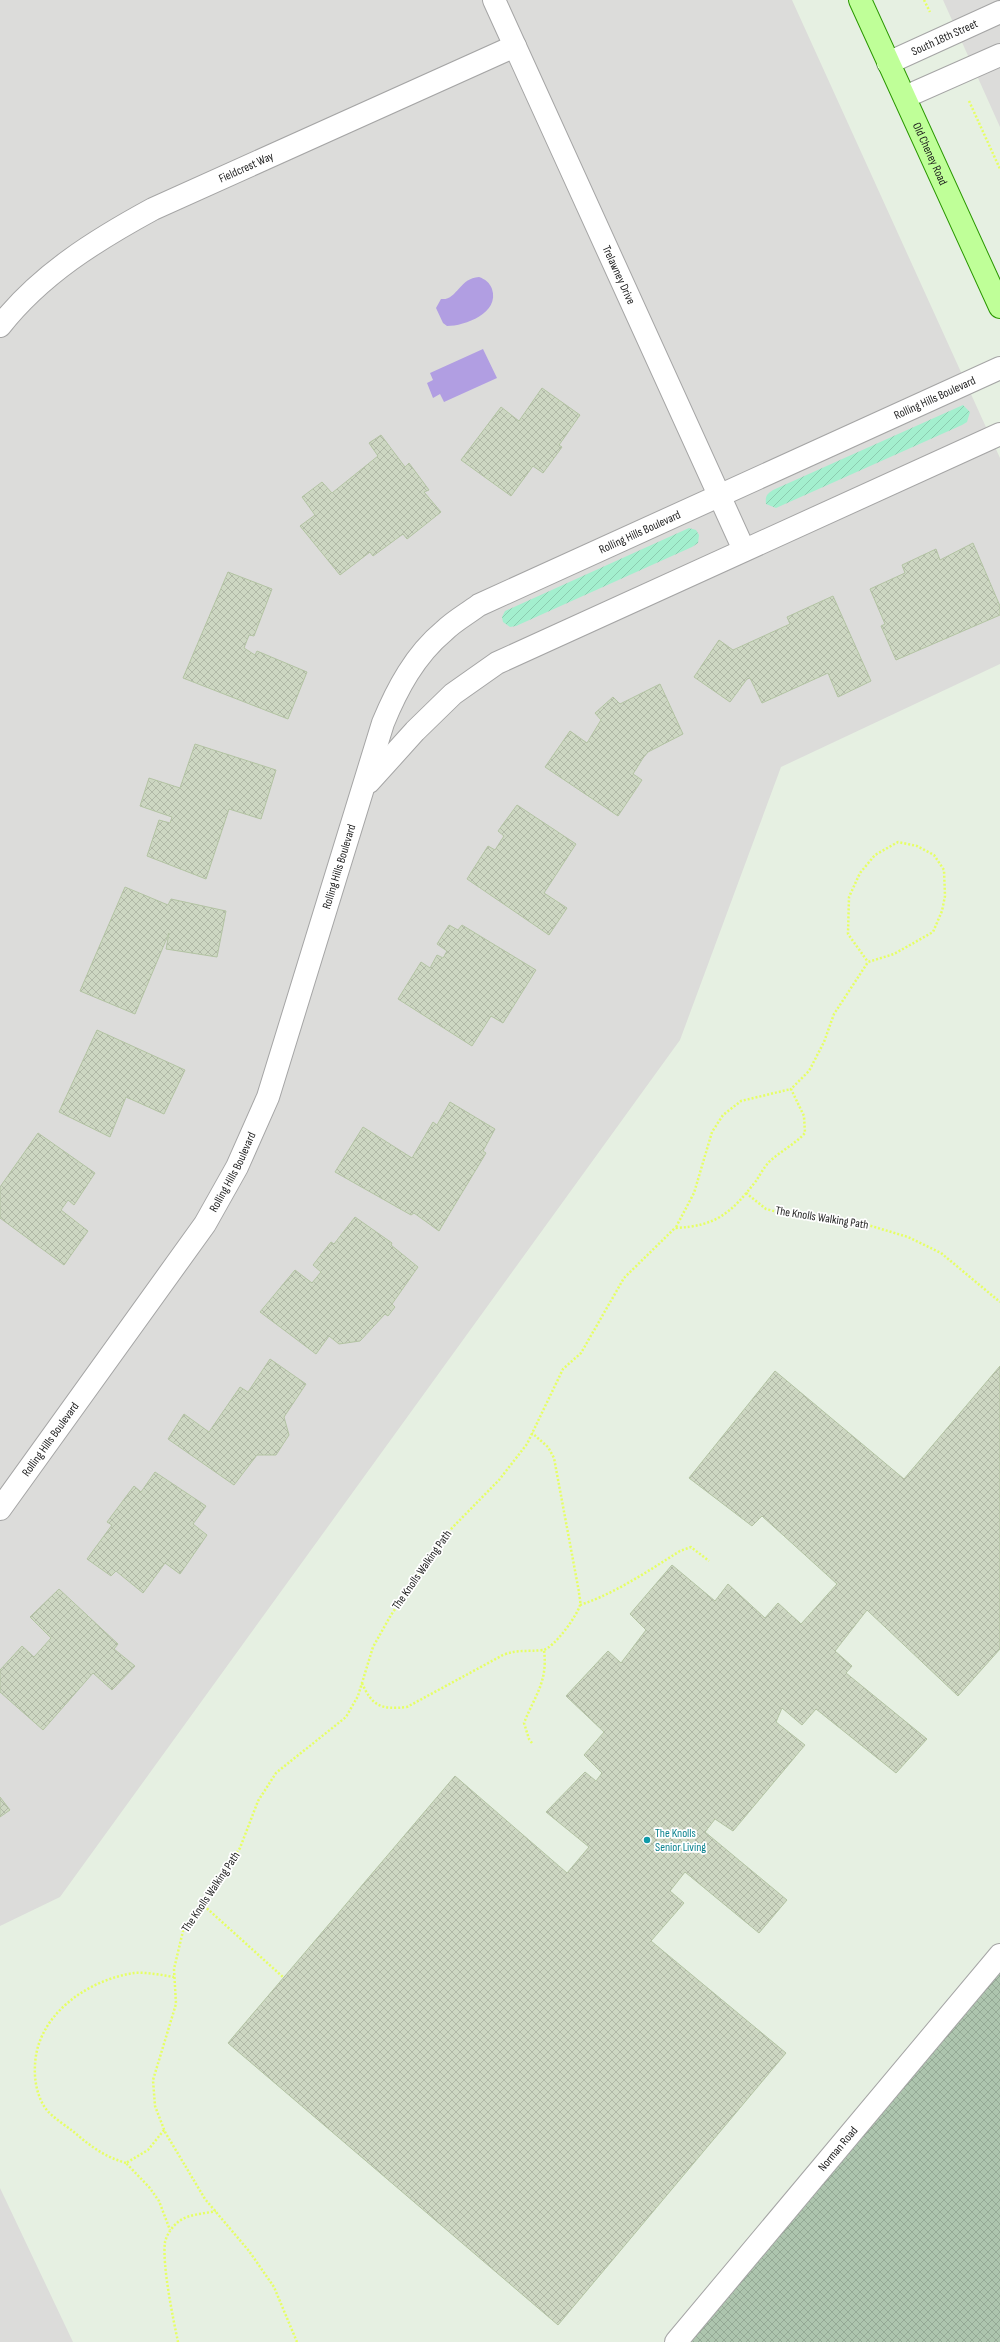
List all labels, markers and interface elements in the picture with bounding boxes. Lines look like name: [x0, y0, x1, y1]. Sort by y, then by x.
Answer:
street label: South 18th Street: [909, 16, 980, 59]
street label: Old Cheney Road: [909, 120, 951, 188]
street label: Fieldcrest Way: [216, 148, 276, 186]
street label: Trelawney Drive: [599, 243, 639, 307]
street label: Rolling Hills Boulevard: [892, 373, 978, 423]
street label: Rolling Hills Boulevard: [597, 507, 683, 557]
street label: Rolling Hills Boulevard: [319, 822, 359, 911]
street label: Rolling Hills Boulevard: [206, 1130, 259, 1215]
street label: The Knolls Walking Path: [774, 1203, 870, 1233]
street label: Rolling Hills Boulevard: [18, 1399, 82, 1479]
street label: The Knolls Walking Path: [389, 1527, 455, 1613]
place label: The Knolls Senior Living: [655, 1826, 706, 1855]
marker: The Knolls Senior Living: [642, 1835, 652, 1845]
street label: The Knolls Walking Path: [178, 1849, 244, 1935]
street label: Norman Road: [815, 2123, 861, 2174]

